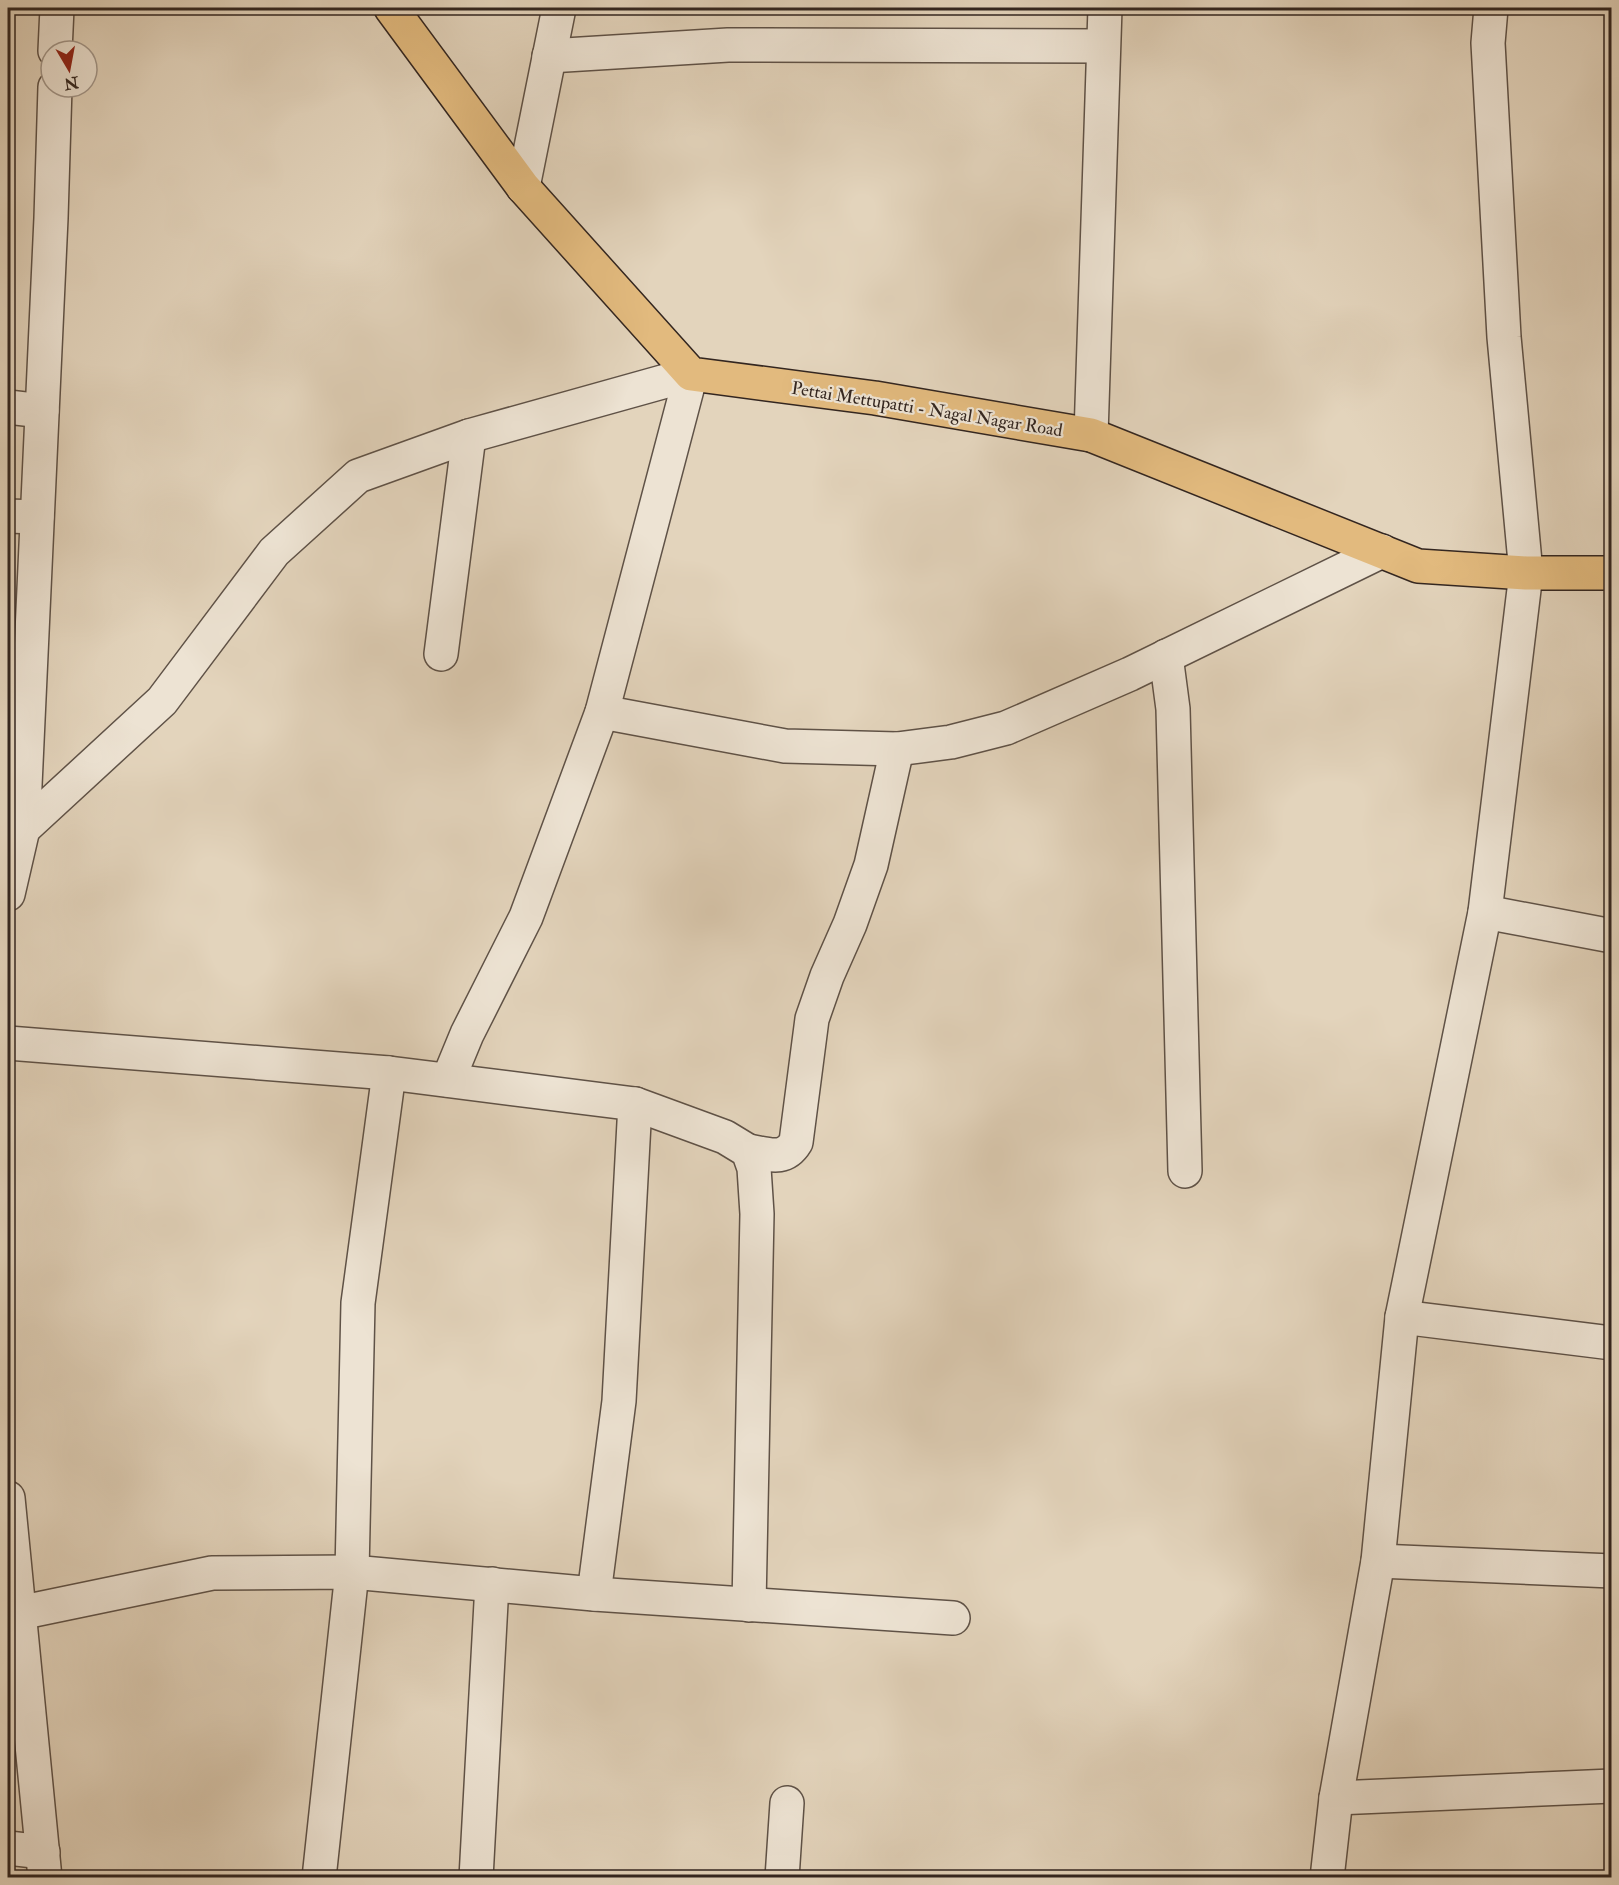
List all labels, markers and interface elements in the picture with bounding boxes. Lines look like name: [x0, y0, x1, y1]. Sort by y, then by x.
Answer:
north arrow: [39, 39, 99, 99]
text: N: [62, 72, 81, 94]
street label: Pettai Mettupatti - Nagal Nagar Road: [790, 377, 1064, 442]

